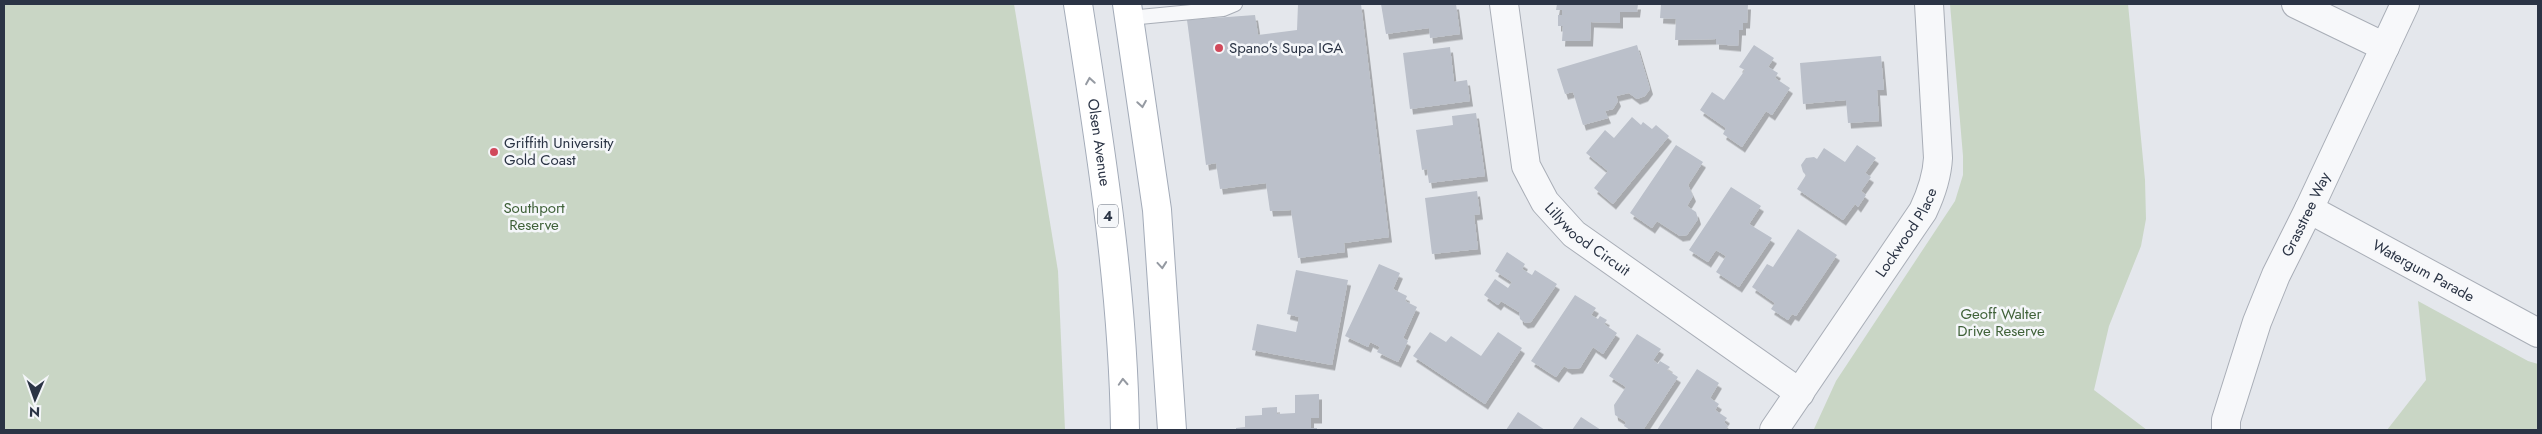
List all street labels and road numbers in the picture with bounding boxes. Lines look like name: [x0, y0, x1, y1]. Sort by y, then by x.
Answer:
street label: Olsen Avenue: [1082, 97, 1116, 188]
street label: Grasstree Way: [2276, 168, 2336, 261]
street label: Lockwood Place: [1870, 185, 1943, 282]
street label: Lillywood Circuit: [1539, 198, 1635, 281]
road number: 4: [1098, 205, 1118, 228]
street label: Watergum Parade: [2368, 234, 2479, 308]

